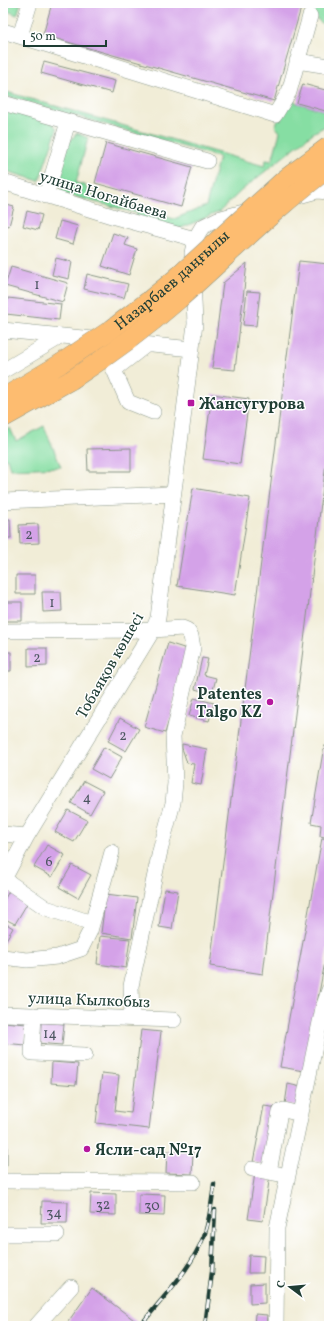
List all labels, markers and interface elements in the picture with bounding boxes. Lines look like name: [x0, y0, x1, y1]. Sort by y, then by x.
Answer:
scale bar: [24, 22, 106, 48]
text: 50 m: [30, 29, 56, 45]
street label: улица Ногайбаева: [37, 166, 170, 226]
street label: Назарбаев даңғылы: [110, 226, 235, 336]
house number: 1: [34, 276, 40, 295]
place label: Жансугурова: [199, 394, 305, 416]
marker: Жансугурова: [186, 398, 196, 408]
house number: 2: [25, 526, 33, 545]
house number: 1: [49, 594, 55, 613]
street label: Тобаяқов көшесі: [71, 609, 150, 723]
house number: 2: [33, 649, 41, 668]
place label: Patentes Talgo KZ: [196, 684, 262, 724]
marker: Patentes Talgo KZ: [265, 697, 275, 707]
house number: 2: [119, 727, 127, 746]
house number: 4: [83, 789, 91, 808]
house number: 6: [45, 853, 53, 872]
street label: улица Кылкобыз: [28, 988, 150, 1014]
house number: 14: [43, 1025, 57, 1044]
place label: Ясли-сад №17: [95, 1140, 202, 1162]
marker: Ясли-сад №17: [82, 1144, 92, 1154]
house number: 32: [96, 1196, 110, 1215]
house number: 30: [144, 1197, 160, 1216]
house number: 34: [46, 1204, 62, 1223]
north arrow: [270, 1267, 310, 1307]
text: С: [274, 1279, 290, 1290]

